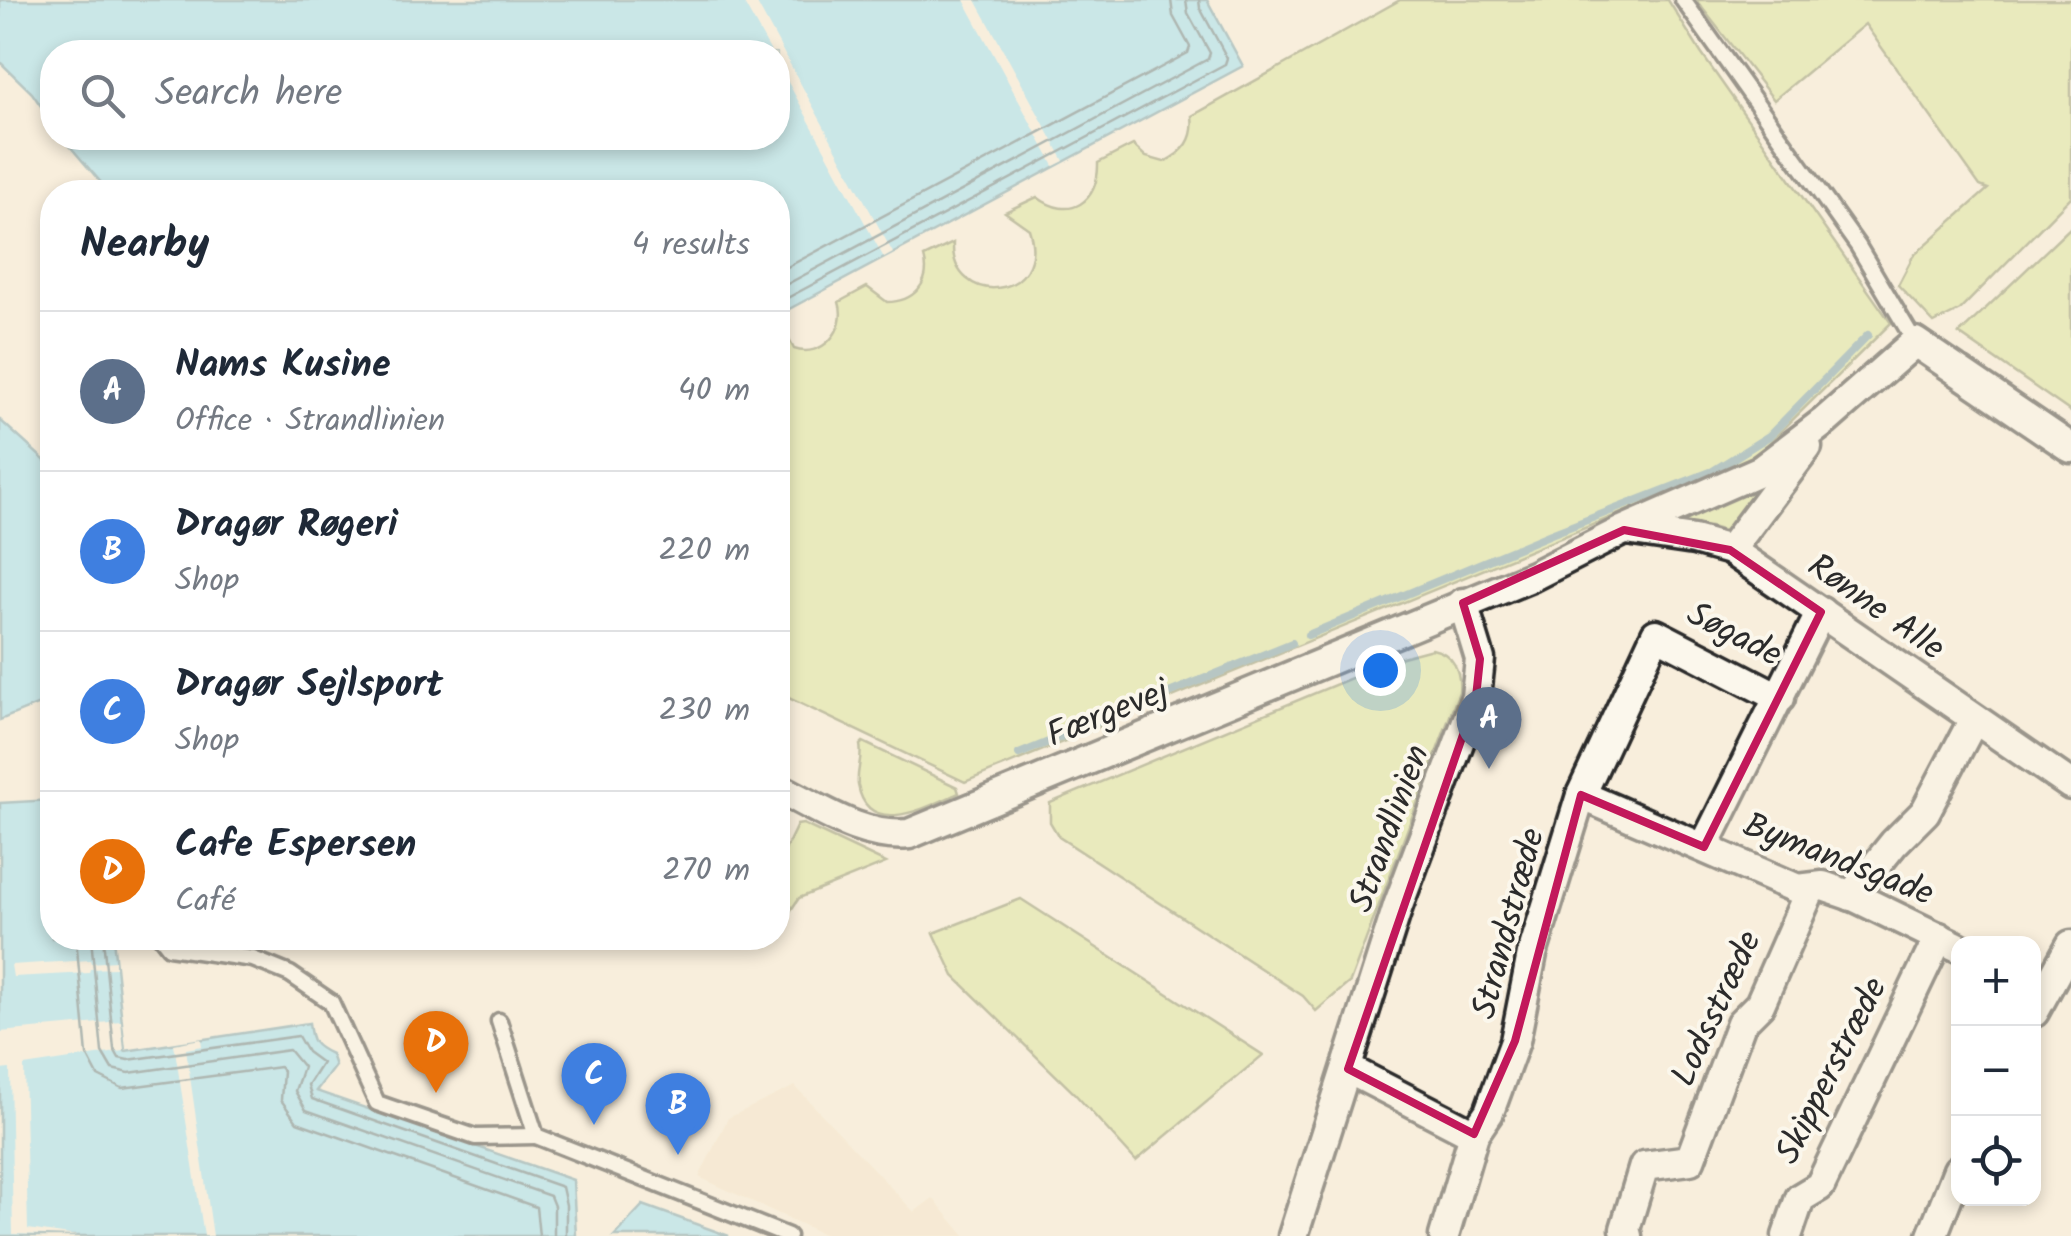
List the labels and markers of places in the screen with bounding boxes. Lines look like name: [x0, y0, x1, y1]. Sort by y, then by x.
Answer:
pin: A: [1456, 686, 1522, 769]
pin: D: [404, 1010, 468, 1093]
pin: C: [562, 1042, 626, 1125]
pin: B: [646, 1072, 710, 1155]

